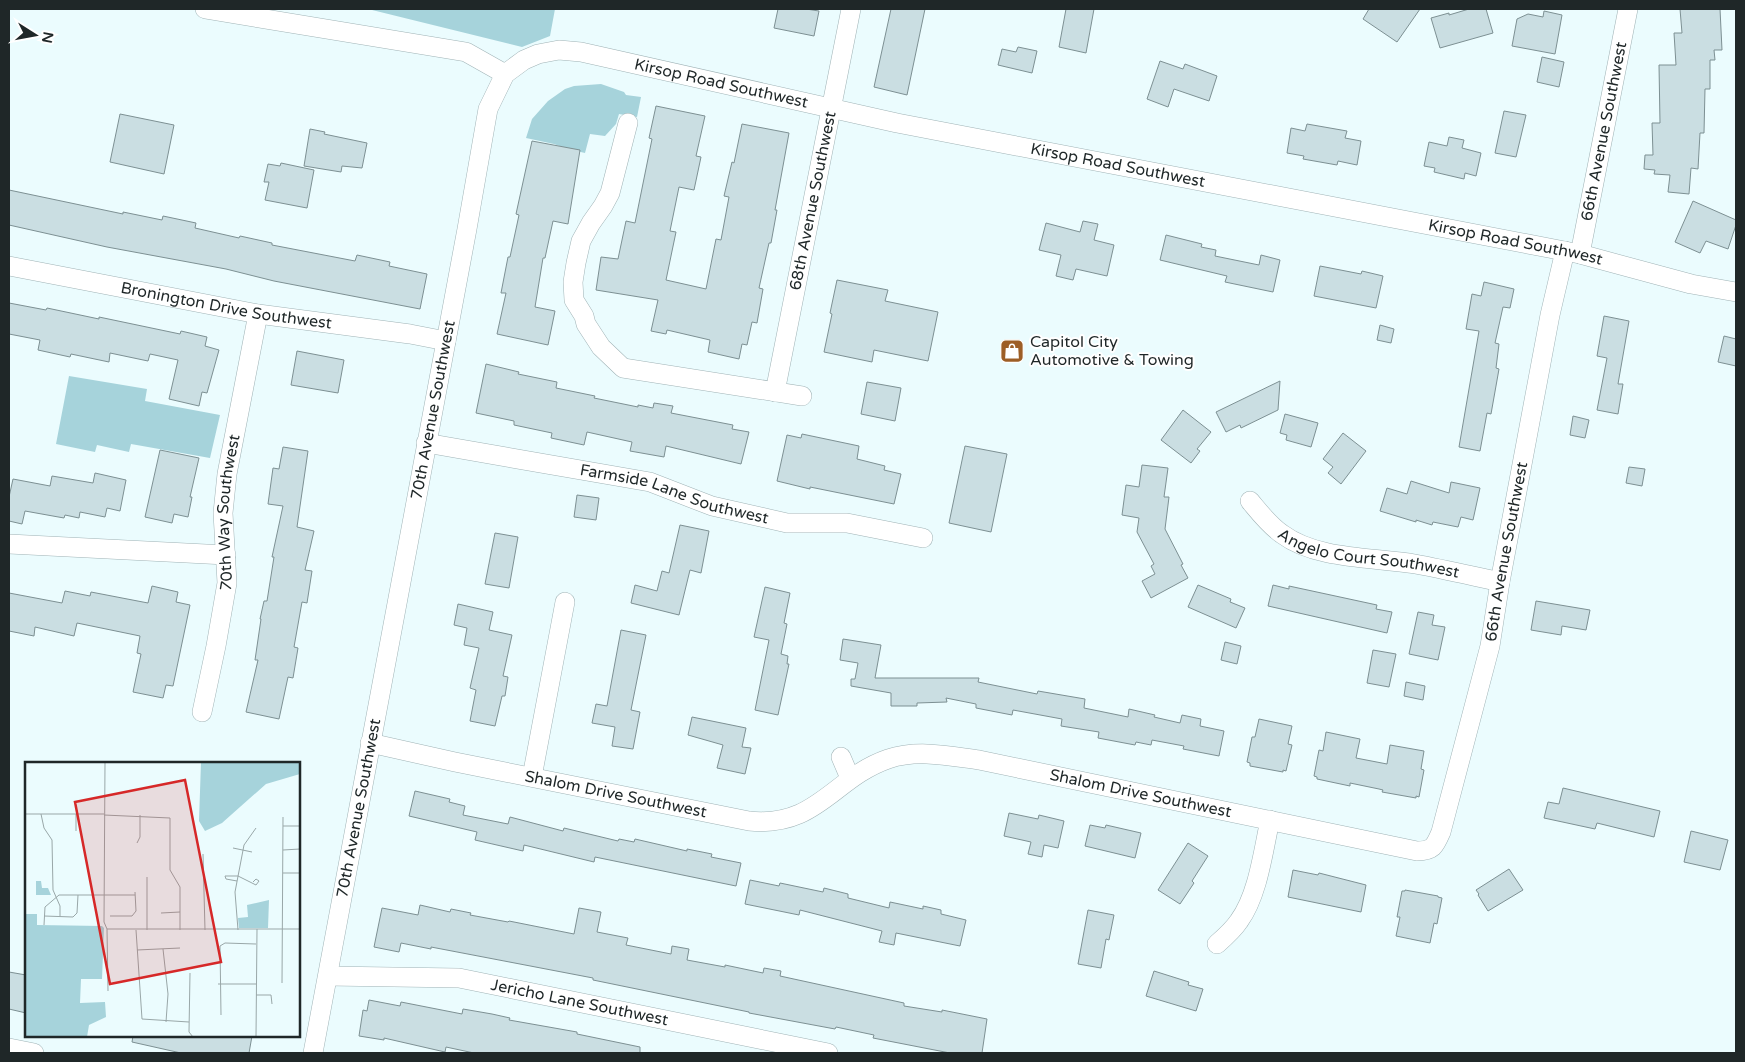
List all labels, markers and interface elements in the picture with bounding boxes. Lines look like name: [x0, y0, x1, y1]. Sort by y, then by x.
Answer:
north arrow: [10, 10, 60, 60]
text: N: [38, 30, 57, 45]
street label: 66th Avenue Southwest: [1577, 40, 1631, 223]
street label: Kirsop Road Southwest: [632, 54, 810, 113]
street label: 68th Avenue Southwest: [785, 109, 840, 292]
street label: Kirsop Road Southwest: [1029, 139, 1207, 192]
street label: Kirsop Road Southwest: [1427, 215, 1605, 270]
street label: Bronington Drive Southwest: [119, 278, 333, 334]
street label: 70th Avenue Southwest: [407, 319, 460, 501]
place label: Capitol City Automotive & Towing: [1030, 332, 1194, 370]
shop icon: Capitol City Automotive & Towing: [999, 338, 1025, 364]
street label: 70th Way Southwest: [213, 433, 244, 593]
street label: Farmside Lane Southwest: [578, 460, 770, 528]
street label: 66th Avenue Southwest: [1481, 460, 1532, 643]
street label: Angelo Court Southwest: [1274, 524, 1461, 583]
street label: 70th Avenue Southwest: [332, 717, 385, 900]
inset map: [25, 762, 300, 1037]
street label: Shalom Drive Southwest: [1048, 765, 1233, 822]
street label: Shalom Drive Southwest: [523, 766, 708, 822]
street label: Jericho Lane Southwest: [489, 975, 670, 1030]

